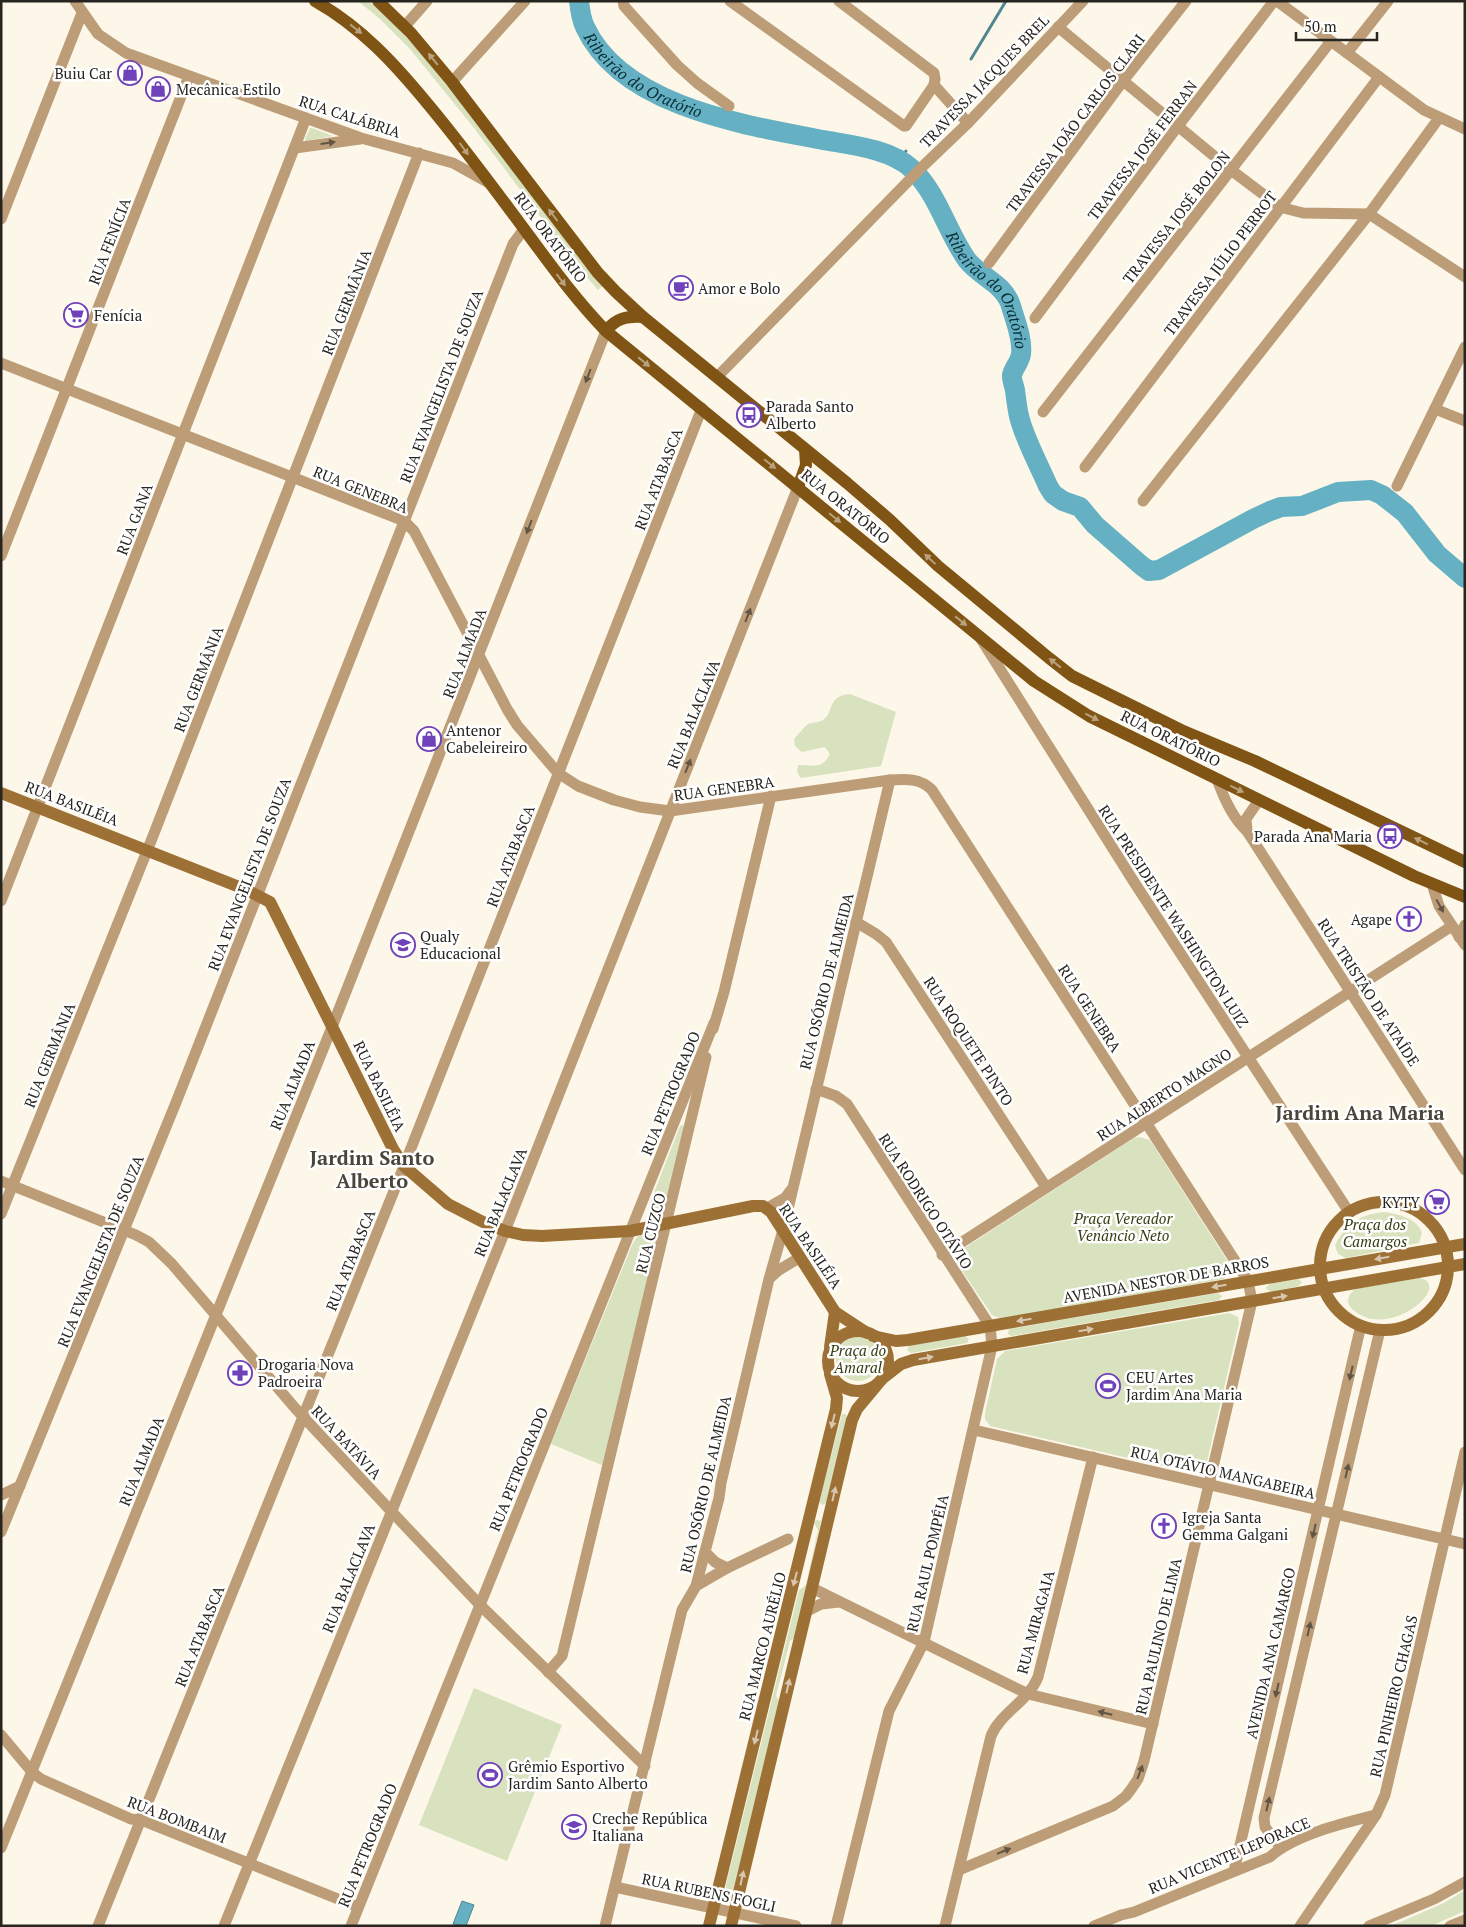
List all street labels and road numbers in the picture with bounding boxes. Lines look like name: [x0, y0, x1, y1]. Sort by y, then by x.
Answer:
street label: TRAVESSA JACQUES BREL: [915, 10, 1053, 152]
street label: TRAVESSA JOÃO CARLOS CLARI: [1001, 30, 1149, 216]
street label: TRAVESSA JOSÉ FERRAN: [1083, 76, 1201, 224]
street label: RUA CALÁBRIA: [297, 90, 404, 142]
street label: TRAVESSA JOSÉ BOLON: [1118, 147, 1234, 287]
street label: RUA ORATÓRIO: [510, 187, 592, 287]
street label: TRAVESSA JÚLIO PERROT: [1159, 187, 1281, 339]
street label: RUA FENÍCIA: [83, 194, 135, 287]
street label: RUA GERMÂNIA: [317, 246, 376, 358]
street label: RUA EVANGELISTA DE SOUZA: [395, 286, 487, 486]
street label: RUA ATABASCA: [629, 425, 687, 533]
street label: RUA GENEBRA: [310, 461, 412, 517]
street label: RUA ORATÓRIO: [797, 464, 895, 548]
street label: RUA GANA: [111, 480, 157, 558]
street label: RUA ALMADA: [438, 604, 491, 701]
street label: RUA GERMÂNIA: [169, 623, 228, 735]
street label: RUA BALACLAVA: [662, 656, 724, 771]
street label: RUA ORATÓRIO: [1118, 705, 1224, 771]
street label: RUA GENEBRA: [673, 771, 776, 805]
street label: RUA EVANGELISTA DE SOUZA: [203, 774, 295, 974]
street label: RUA BASILÉIA: [22, 776, 122, 830]
street label: RUA PRESIDENTE WASHINGTON LUIZ: [1094, 801, 1254, 1031]
street label: RUA ATABASCA: [481, 802, 539, 910]
street label: RUA OSÓRIO DE ALMEIDA: [794, 890, 858, 1071]
street label: RUA TRISTÃO DE ATAÍDE: [1314, 914, 1424, 1070]
street label: RUA GENEBRA: [1054, 960, 1126, 1056]
street label: RUA ROQUETE PINTO: [920, 973, 1018, 1109]
street label: RUA GERMÂNIA: [19, 999, 79, 1110]
street label: RUA PETROGRADO: [636, 1028, 704, 1158]
street label: RUA ALMADA: [265, 1037, 319, 1133]
street label: RUA BASILÉIA: [349, 1037, 411, 1135]
street label: RUA ALBERTO MAGNO: [1093, 1043, 1235, 1145]
street label: RUA RODRIGO OTÁVIO: [875, 1129, 977, 1273]
street label: RUA BALACLAVA: [469, 1144, 531, 1259]
street label: RUA EVANGELISTA DE SOUZA: [52, 1151, 148, 1350]
street label: RUA CUZCO: [630, 1191, 670, 1275]
street label: RUA BASILÉIA: [775, 1200, 847, 1293]
street label: RUA ATABASCA: [321, 1206, 380, 1314]
street label: AVENIDA NESTOR DE BARROS: [1062, 1251, 1270, 1307]
street label: RUA OSÓRIO DE ALMEIDA: [675, 1393, 735, 1575]
street label: RUA BATÁVIA: [308, 1401, 387, 1484]
street label: RUA PETROGRADO: [484, 1404, 552, 1534]
street label: RUA ALMADA: [114, 1413, 168, 1509]
street label: RUA OTÁVIO MANGABEIRA: [1129, 1441, 1318, 1503]
street label: RUA RAUL POMPÉIA: [901, 1491, 953, 1634]
street label: RUA BALACLAVA: [317, 1520, 379, 1635]
street label: RUA PAULINO DE LIMA: [1130, 1555, 1186, 1716]
street label: AVENIDA ANA CAMARGO: [1241, 1565, 1299, 1741]
street label: RUA MIRAGAIA: [1012, 1567, 1059, 1676]
street label: RUA MARCO AURÉLIO: [734, 1570, 790, 1722]
street label: RUA ATABASCA: [170, 1582, 229, 1690]
street label: RUA PINHEIRO CHAGAS: [1365, 1613, 1421, 1779]
street label: RUA PETROGRADO: [333, 1780, 401, 1910]
street label: RUA BOMBAIM: [125, 1791, 229, 1847]
street label: RUA VICENTE LEPORACE: [1145, 1812, 1313, 1898]
street label: RUA RUBENS FOGLI: [640, 1868, 778, 1916]

